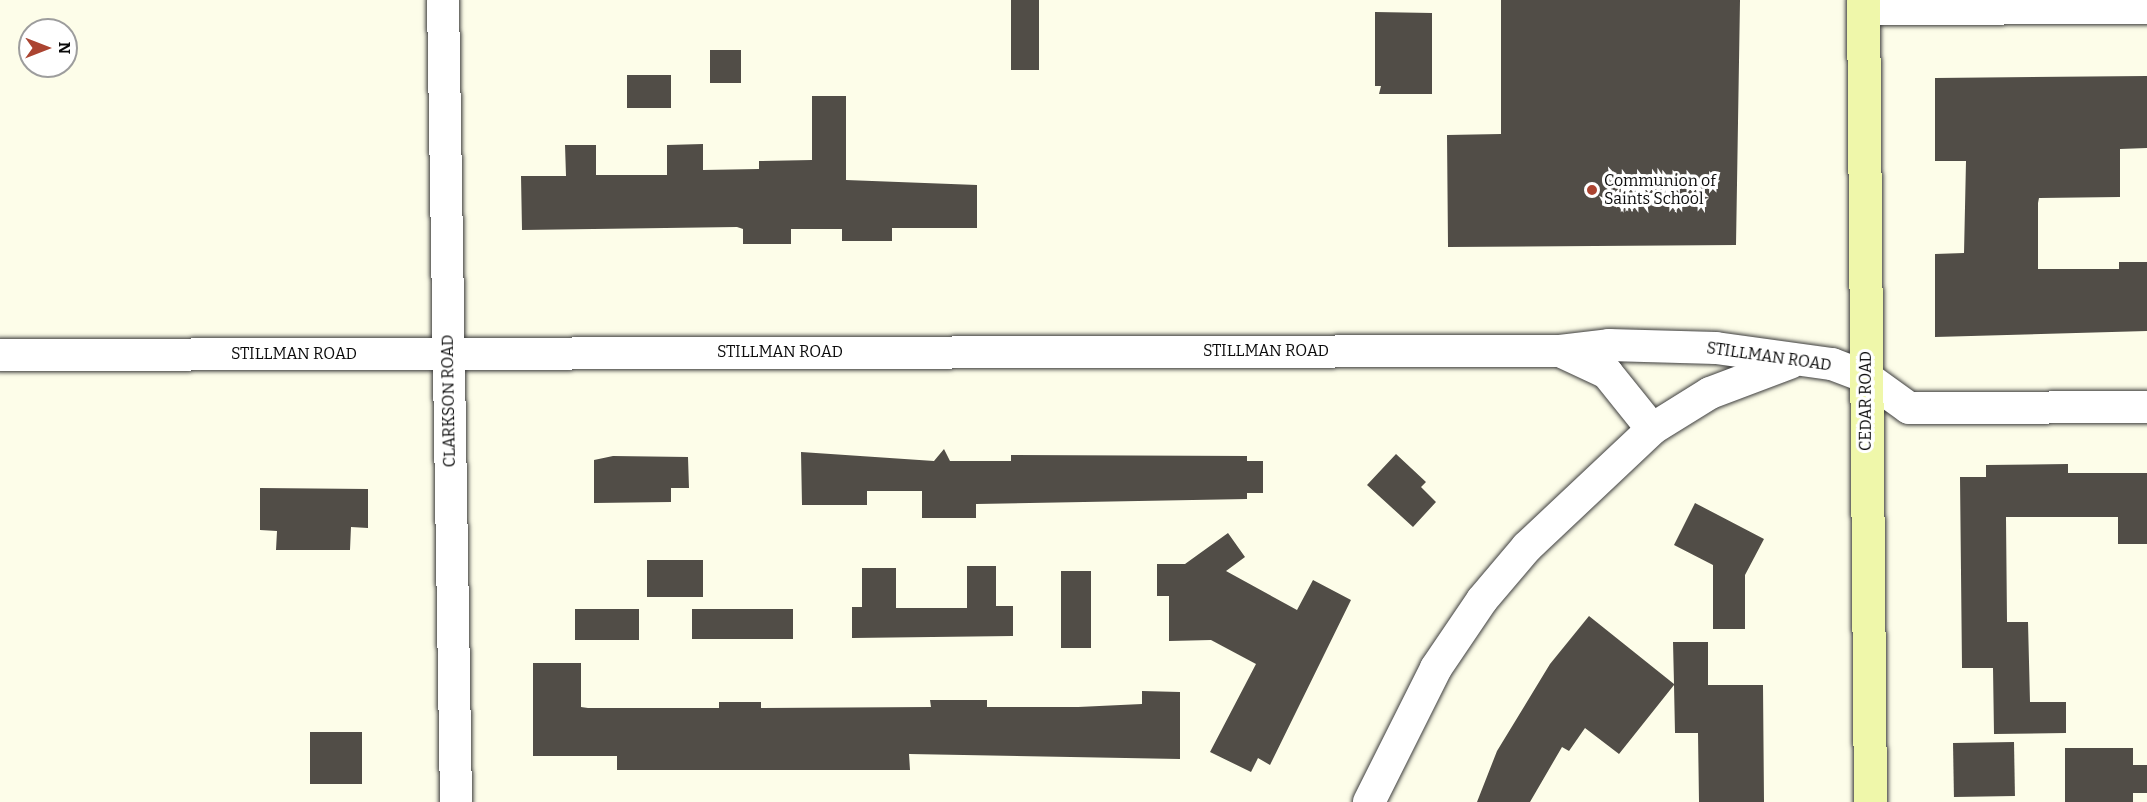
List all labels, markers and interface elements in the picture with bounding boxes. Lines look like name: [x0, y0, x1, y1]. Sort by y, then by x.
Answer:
north arrow: [18, 18, 78, 78]
text: N: [55, 42, 74, 54]
place label: Communion of Saints School: [1604, 171, 1716, 209]
marker: Communion of Saints School: [1585, 183, 1599, 197]
street label: CLARKSON ROAD: [438, 334, 460, 468]
street label: STILLMAN ROAD: [1705, 339, 1833, 375]
street label: STILLMAN ROAD: [1203, 341, 1329, 361]
street label: STILLMAN ROAD: [717, 342, 843, 362]
street label: STILLMAN ROAD: [231, 344, 357, 364]
street label: CEDAR ROAD: [1856, 351, 1876, 451]

